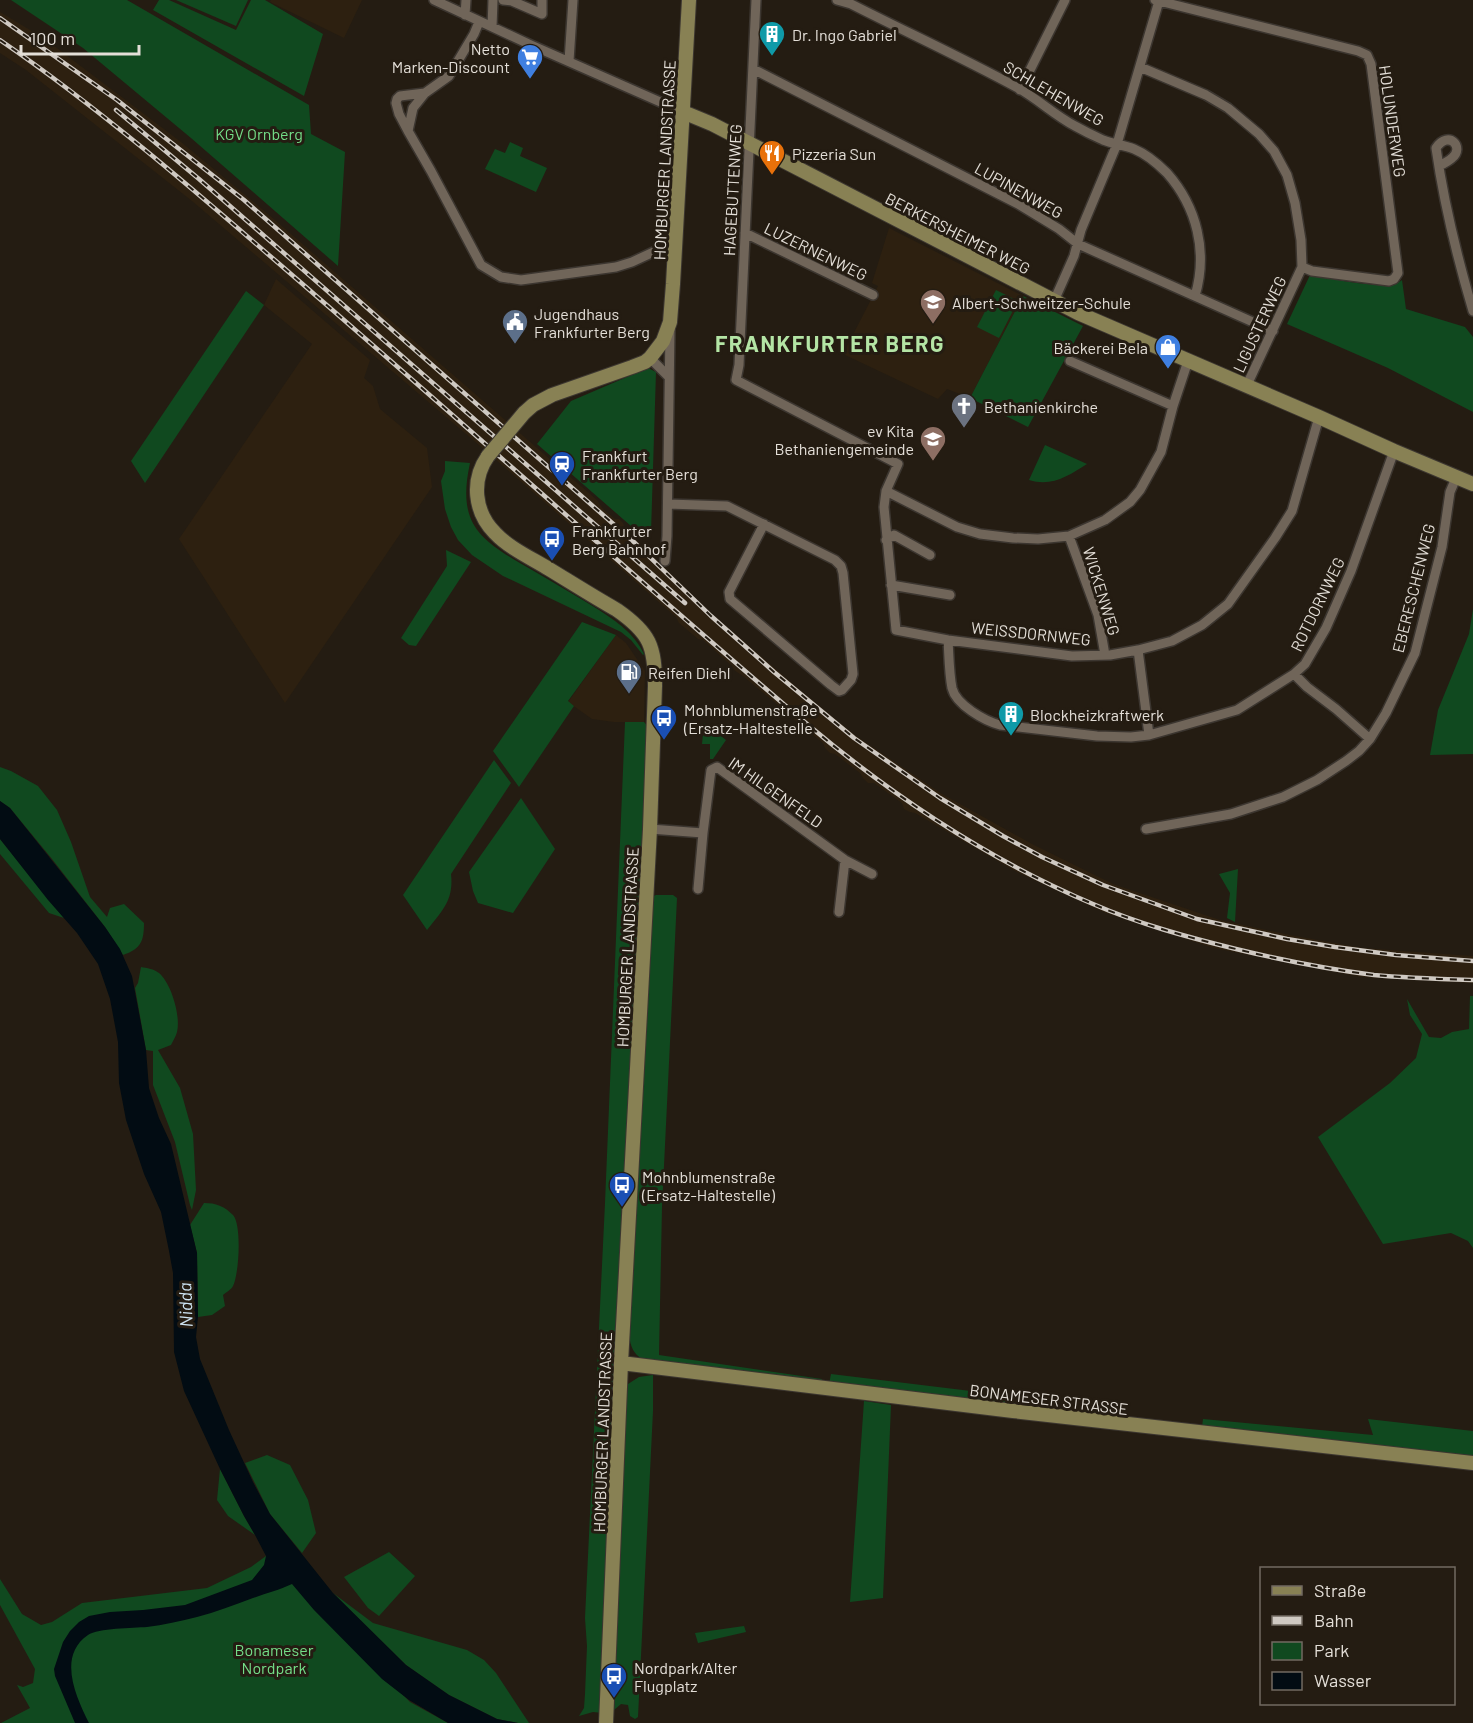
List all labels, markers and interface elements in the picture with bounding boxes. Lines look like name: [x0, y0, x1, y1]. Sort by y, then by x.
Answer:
scale bar: [21, 18, 140, 56]
building icon: Dr. Ingo Gabriel: [757, 19, 787, 57]
place label: Dr. Ingo Gabriel: [792, 25, 897, 44]
text: 100 m: [30, 27, 75, 49]
place label: Netto Marken-Discount: [392, 39, 510, 76]
supermarket icon: Netto Marken-Discount: [515, 42, 545, 80]
street label: SCHLEHENWEG: [1001, 57, 1107, 129]
street label: HOMBURGER LANDSTRASSE: [649, 59, 679, 261]
street label: HOLUNDERWEG: [1376, 64, 1410, 178]
park label: KGV Ornberg: [215, 124, 303, 143]
street label: HAGEBUTTENWEG: [719, 124, 745, 256]
restaurant icon: Pizzeria Sun: [757, 138, 787, 176]
place label: Pizzeria Sun: [792, 144, 876, 163]
street label: LUPINENWEG: [972, 158, 1066, 222]
street label: BERKERSHEIMER WEG: [882, 188, 1034, 278]
street label: LUZERNENWEG: [761, 218, 871, 284]
street label: LIGUSTERWEG: [1228, 273, 1290, 375]
school or university icon: Albert-Schweitzer-Schule: [918, 287, 948, 325]
place label: Albert-Schweitzer-Schule: [952, 293, 1131, 312]
place label: Jugendhaus Frankfurter Berg: [534, 304, 650, 341]
public building icon: Jugendhaus Frankfurter Berg: [500, 307, 530, 345]
district label: FRANKFURTER BERG: [715, 330, 945, 356]
shop icon: Bäckerei Bela: [1153, 332, 1183, 370]
place label: Bäckerei Bela: [1053, 338, 1148, 357]
church icon: Bethanienkirche: [949, 391, 979, 429]
place label: Bethanienkirche: [984, 397, 1098, 416]
place label: ev Kita Bethaniengemeinde: [774, 421, 914, 458]
school or university icon: ev Kita Bethaniengemeinde: [918, 424, 948, 462]
place label: Frankfurt Frankfurter Berg: [582, 446, 698, 483]
station icon: Frankfurt Frankfurter Berg: [547, 449, 577, 487]
place label: Frankfurter Berg Bahnhof: [572, 521, 666, 558]
street label: EBERESCHENWEG: [1388, 522, 1438, 654]
bus stop icon: Frankfurter Berg Bahnhof: [537, 524, 567, 562]
street label: WICKENWEG: [1080, 544, 1124, 638]
street label: ROTDORNWEG: [1286, 554, 1348, 654]
street label: WEISSDORNWEG: [970, 617, 1092, 649]
fuel station icon: Reifen Diehl: [614, 657, 644, 695]
place label: Reifen Diehl: [648, 663, 730, 682]
building icon: Blockheizkraftwerk: [996, 699, 1026, 737]
place label: Mohnblumenstraße (Ersatz-Haltestelle: [683, 700, 818, 737]
bus stop icon: Mohnblumenstraße (Ersatz-Haltestelle: [649, 703, 679, 741]
place label: Blockheizkraftwerk: [1030, 705, 1164, 724]
street label: IM HILGENFELD: [725, 753, 827, 831]
street label: HOMBURGER LANDSTRASSE: [612, 846, 642, 1048]
place label: Mohnblumenstraße (Ersatz-Haltestelle): [641, 1167, 776, 1204]
bus stop icon: Mohnblumenstraße (Ersatz-Haltestelle): [607, 1170, 637, 1208]
water label: Nidda: [173, 1282, 197, 1328]
street label: HOMBURGER LANDSTRASSE: [589, 1331, 615, 1533]
street label: BONAMESER STRASSE: [969, 1380, 1129, 1418]
legend: [1260, 1567, 1455, 1705]
text: Straße: [1314, 1579, 1366, 1601]
text: Bahn: [1314, 1609, 1354, 1631]
text: Park: [1314, 1639, 1349, 1661]
park label: Bonameser Nordpark: [234, 1640, 314, 1677]
place label: Nordpark/Alter Flugplatz: [634, 1658, 737, 1695]
bus stop icon: Nordpark/Alter Flugplatz: [599, 1661, 629, 1699]
text: Wasser: [1314, 1669, 1372, 1691]

